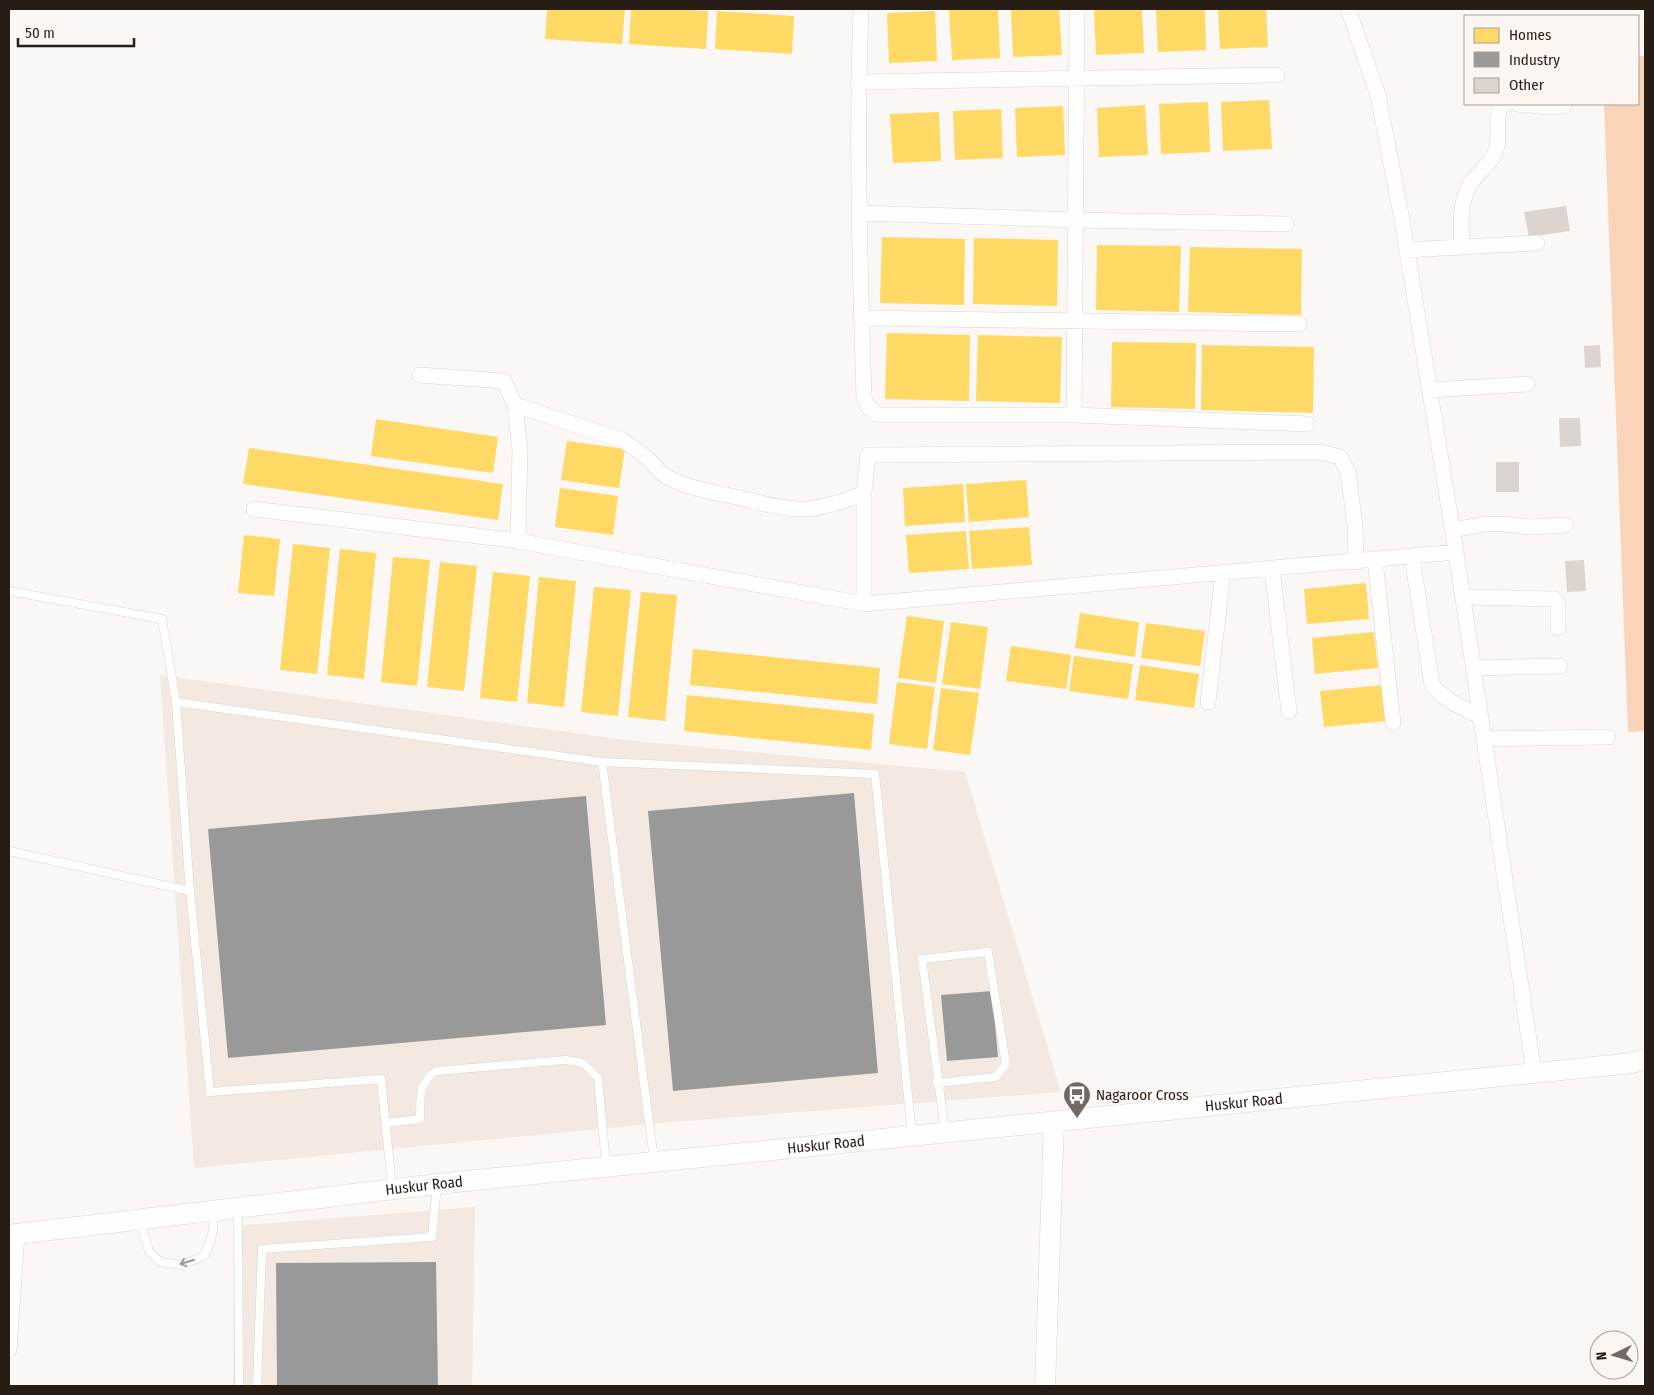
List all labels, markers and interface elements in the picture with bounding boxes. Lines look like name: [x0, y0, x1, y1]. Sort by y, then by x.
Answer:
scale bar: [18, 15, 134, 47]
legend: [1464, 15, 1639, 105]
text: 50 m: [25, 24, 55, 42]
text: Homes: [1509, 26, 1551, 44]
text: Industry: [1509, 51, 1560, 69]
text: Other: [1509, 76, 1545, 94]
bus stop icon: Nagaroor Cross: [1062, 1080, 1092, 1119]
place label: Nagaroor Cross: [1096, 1086, 1189, 1104]
street label: Huskur Road: [1204, 1089, 1284, 1115]
street label: Huskur Road: [786, 1132, 866, 1157]
street label: Huskur Road: [384, 1172, 464, 1199]
one-way arrow: [179, 1258, 195, 1268]
north arrow: [1589, 1330, 1639, 1380]
text: N: [1593, 1351, 1610, 1361]

